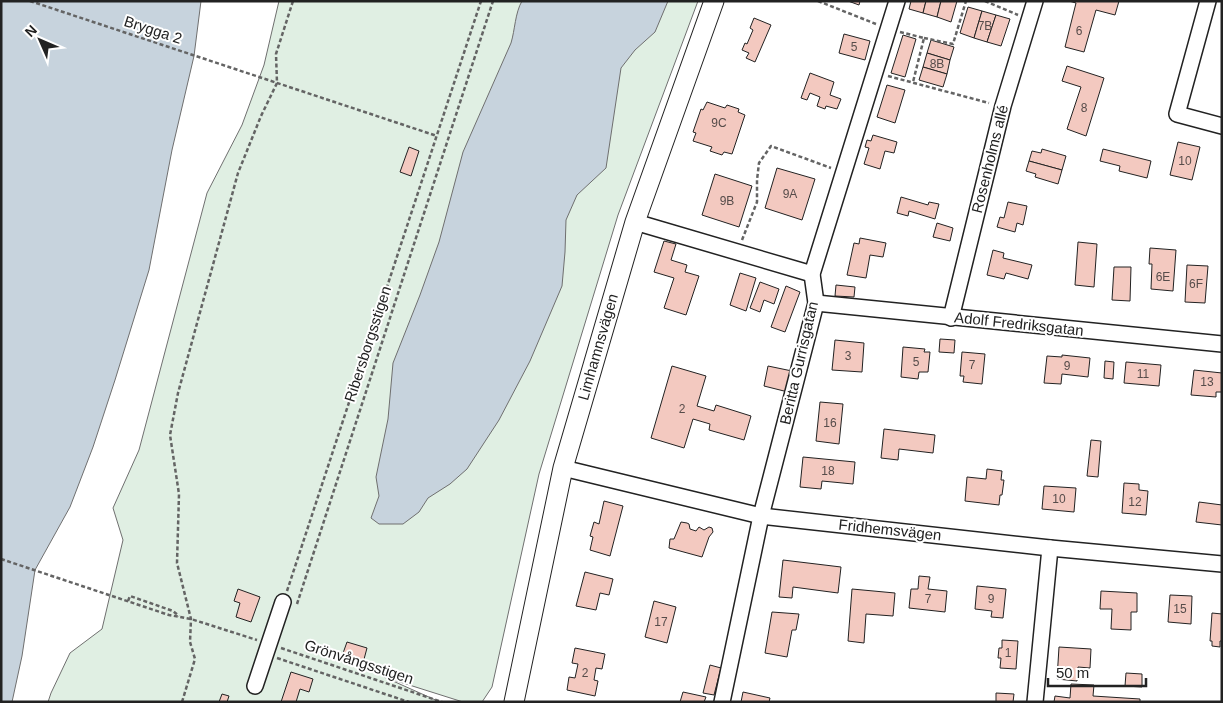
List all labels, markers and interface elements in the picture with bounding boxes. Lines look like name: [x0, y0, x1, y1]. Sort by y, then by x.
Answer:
street label: Brygga 2: [122, 12, 184, 47]
north arrow: [15, 15, 65, 65]
house number: 7B: [978, 19, 992, 33]
text: N: [22, 22, 40, 40]
house number: 6: [1076, 24, 1083, 38]
house number: 5: [851, 40, 858, 54]
house number: 8B: [930, 57, 944, 71]
house number: 8: [1081, 101, 1088, 115]
street label: Rosenholms allé: [968, 103, 1011, 215]
house number: 9C: [711, 116, 727, 130]
house number: 10: [1178, 154, 1192, 168]
house number: 9A: [783, 187, 797, 201]
house number: 9B: [720, 194, 734, 208]
house number: 6E: [1156, 270, 1170, 284]
house number: 6F: [1189, 277, 1203, 291]
street label: Ribersborgsstigen: [341, 284, 394, 404]
street label: Limhamnsvägen: [574, 292, 621, 402]
street label: Beritta Gurrisgatan: [776, 300, 821, 426]
street label: Adolf Fredriksgatan: [953, 308, 1085, 339]
house number: 3: [845, 349, 852, 363]
house number: 5: [913, 355, 920, 369]
house number: 7: [969, 358, 976, 372]
house number: 9: [1064, 359, 1071, 373]
house number: 11: [1137, 367, 1150, 381]
house number: 13: [1200, 375, 1214, 389]
house number: 2: [679, 402, 686, 416]
house number: 16: [823, 416, 837, 430]
house number: 18: [821, 464, 835, 478]
house number: 10: [1052, 492, 1066, 506]
house number: 12: [1128, 495, 1142, 509]
street label: Fridhemsvägen: [838, 516, 942, 543]
house number: 7: [925, 592, 932, 606]
house number: 9: [988, 592, 995, 606]
house number: 15: [1173, 602, 1187, 616]
house number: 17: [654, 615, 668, 629]
street label: Grönvångsstigen: [303, 636, 416, 687]
house number: 1: [1005, 646, 1012, 660]
scale bar: [1048, 656, 1146, 688]
text: 50 m: [1056, 664, 1089, 681]
house number: 2: [582, 666, 589, 680]

